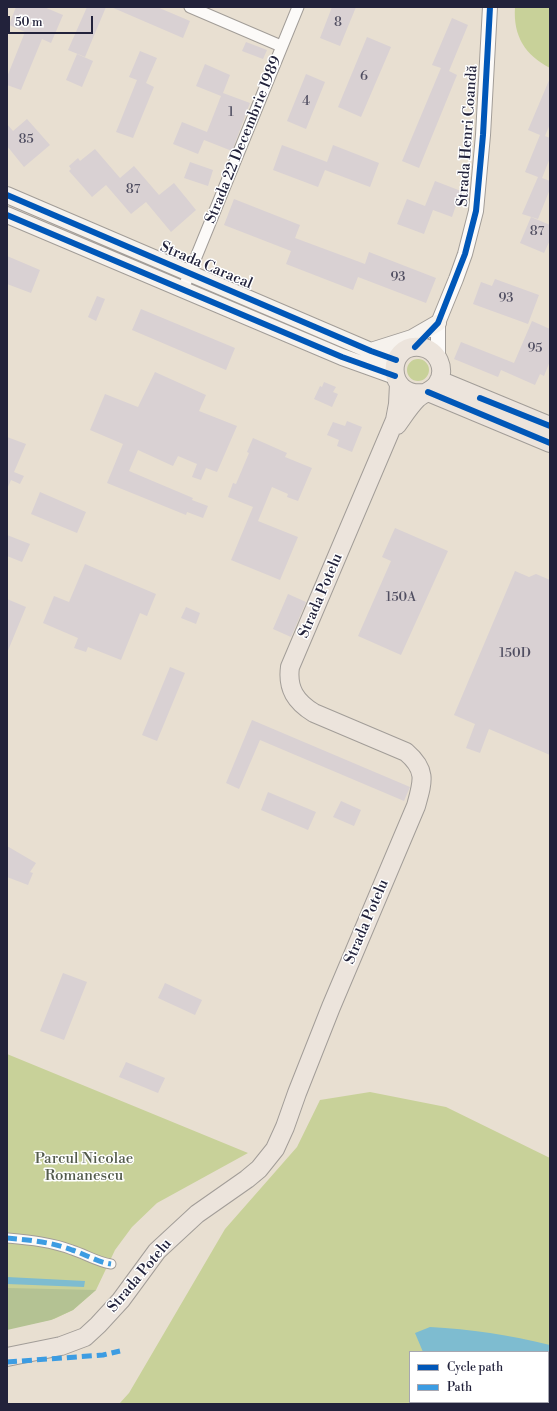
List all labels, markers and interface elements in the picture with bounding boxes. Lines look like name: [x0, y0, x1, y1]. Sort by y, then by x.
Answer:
scale bar: [10, 8, 95, 34]
text: 50 m: [15, 15, 43, 30]
house number: 8: [334, 15, 342, 31]
street label: Strada 22 Decembrie 1989: [202, 54, 286, 226]
street label: Strada Henri Coandă: [454, 65, 482, 207]
house number: 6: [360, 69, 368, 85]
house number: 4: [302, 94, 310, 110]
house number: 1: [228, 105, 234, 121]
house number: 85: [18, 132, 34, 148]
house number: 87: [126, 182, 140, 198]
house number: 87: [530, 224, 544, 240]
street label: Strada Caracal: [157, 238, 255, 294]
house number: 93: [390, 270, 406, 286]
house number: 93: [498, 291, 514, 307]
house number: 95: [527, 341, 543, 357]
street label: Strada Potelu: [295, 551, 347, 641]
house number: 150A: [386, 590, 416, 606]
house number: 150D: [499, 646, 531, 662]
street label: Strada Potelu: [341, 877, 393, 967]
park label: Parcul Nicolae Romanescu: [35, 1150, 133, 1185]
street label: Strada Potelu: [104, 1236, 176, 1316]
legend: [409, 1351, 549, 1403]
text: Cycle path: [447, 1360, 503, 1375]
text: Path: [447, 1380, 472, 1395]

